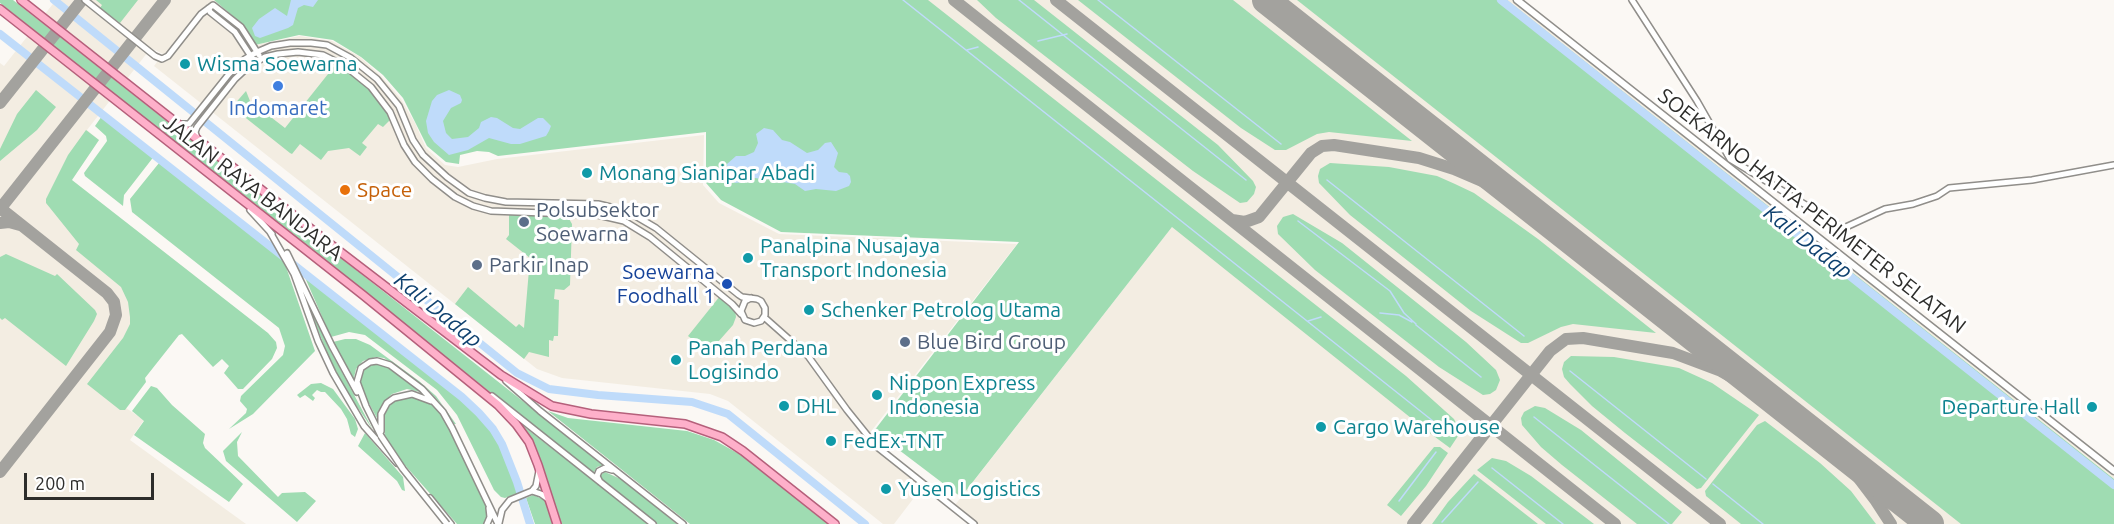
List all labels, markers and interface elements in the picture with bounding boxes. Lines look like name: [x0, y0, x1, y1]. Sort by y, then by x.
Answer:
place label: Wisma Soewarna: [197, 51, 357, 77]
marker: Wisma Soewarna: [178, 57, 192, 71]
marker: Indomaret: [271, 79, 285, 93]
street label: SOEKARNO HATTA PERIMETER SELATAN: [1653, 83, 1971, 339]
place label: Indomaret: [229, 95, 327, 121]
street label: JALAN RAYA BANDARA: [158, 110, 348, 266]
place label: Monang Sianipar Abadi: [599, 160, 815, 186]
marker: Monang Sianipar Abadi: [580, 166, 594, 180]
place label: Space: [357, 177, 412, 203]
marker: Space: [338, 183, 352, 197]
place label: Polsubsektor Soewarna: [536, 197, 659, 247]
water label: Kali Dadap: [1759, 199, 1857, 285]
marker: Polsubsektor Soewarna: [517, 215, 531, 229]
place label: Panalpina Nusajaya Transport Indonesia: [760, 233, 947, 283]
marker: Panalpina Nusajaya Transport Indonesia: [741, 251, 755, 265]
place label: Parkir Inap: [489, 252, 589, 278]
marker: Parkir Inap: [470, 258, 484, 272]
place label: Soewarna Foodhall 1: [617, 259, 715, 309]
water label: Kali Dadap: [389, 267, 487, 353]
marker: Soewarna Foodhall 1: [720, 277, 734, 291]
place label: Schenker Petrolog Utama: [821, 297, 1061, 323]
marker: Schenker Petrolog Utama: [802, 303, 816, 317]
place label: Blue Bird Group: [917, 329, 1066, 355]
place label: Panah Perdana Logisindo: [688, 335, 828, 385]
marker: Blue Bird Group: [898, 335, 912, 349]
marker: Panah Perdana Logisindo: [669, 353, 683, 367]
place label: Nippon Express Indonesia: [889, 370, 1035, 420]
marker: Nippon Express Indonesia: [870, 388, 884, 402]
place label: DHL: [796, 393, 836, 419]
place label: Departure Hall: [1942, 394, 2080, 420]
marker: DHL: [777, 399, 791, 413]
marker: Departure Hall: [2085, 400, 2099, 414]
place label: Cargo Warehouse: [1333, 414, 1500, 440]
marker: Cargo Warehouse: [1314, 420, 1328, 434]
place label: FedEx-TNT: [843, 428, 944, 454]
marker: FedEx-TNT: [824, 434, 838, 448]
scale bar: [27, 461, 158, 499]
text: 200 m: [35, 473, 85, 493]
place label: Yusen Logistics: [898, 476, 1041, 502]
marker: Yusen Logistics: [879, 482, 893, 496]

